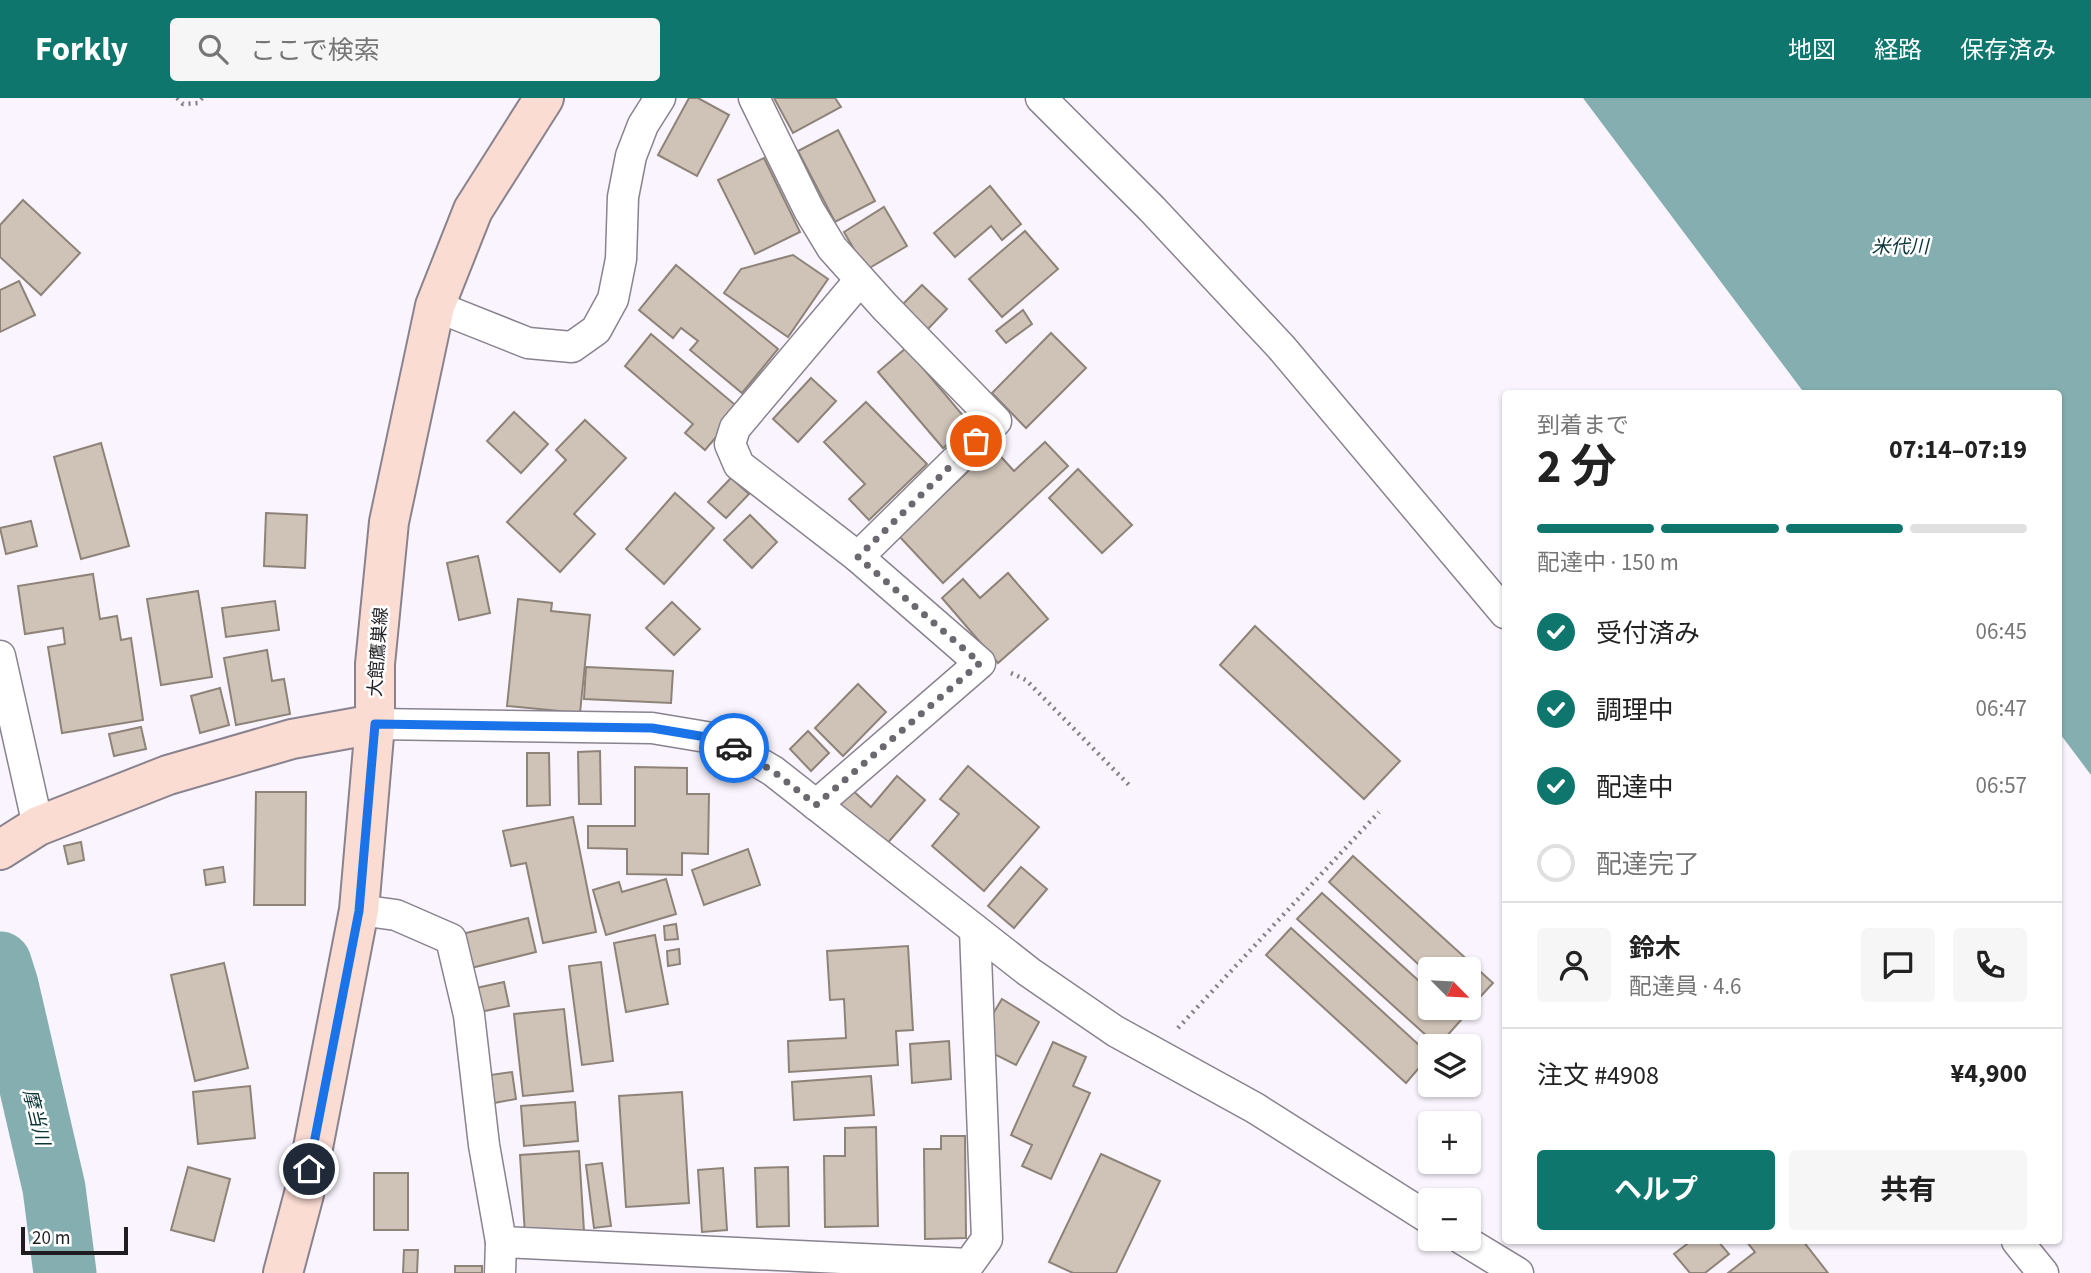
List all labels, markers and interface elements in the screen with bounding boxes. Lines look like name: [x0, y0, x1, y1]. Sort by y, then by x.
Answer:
search box: [170, 18, 660, 81]
text: Forkly: [35, 26, 128, 73]
icon: search: [194, 30, 232, 68]
text: ここで検索: [250, 32, 380, 69]
text: 地図: [1788, 33, 1836, 68]
text: 経路: [1874, 33, 1922, 68]
text: 保存済み: [1960, 33, 2056, 68]
water label: 米代川: [1871, 234, 1930, 261]
text: 到着まで: [1537, 409, 1629, 442]
pin: [946, 411, 1006, 471]
icon: bag: [957, 422, 995, 460]
text: 07:14–07:19: [1889, 431, 2027, 468]
text: 2 分: [1537, 435, 1617, 500]
text: 配達中 · 150 m: [1537, 546, 1679, 579]
street label: 大館鷹巣線: [363, 606, 394, 698]
icon: check: [1537, 613, 1575, 651]
text: 受付済み: [1596, 615, 1700, 652]
text: 06:45: [1976, 615, 2027, 648]
icon: check: [1537, 690, 1575, 728]
text: 調理中: [1596, 692, 1674, 729]
text: 06:47: [1976, 692, 2027, 725]
courier: [699, 713, 769, 783]
icon: car: [715, 729, 753, 767]
icon: check: [1537, 767, 1575, 805]
text: 配達中: [1596, 769, 1674, 806]
text: 06:57: [1976, 769, 2027, 802]
text: 配達完了: [1596, 846, 1700, 883]
button: person: [1537, 928, 1611, 1002]
button: chat: [1861, 928, 1935, 1002]
button: phone: [1953, 928, 2027, 1002]
text: 鈴木: [1629, 930, 1681, 967]
north arrow: [1418, 957, 1480, 1020]
map controls: [1418, 957, 1481, 1251]
text: 配達員 · 4.6: [1629, 970, 1742, 1003]
button: layers: [1418, 1034, 1481, 1097]
text: ¥4,900: [1951, 1055, 2027, 1092]
text: 注文 #4908: [1537, 1057, 1659, 1094]
water label: 摩当川: [16, 1086, 56, 1150]
button: +: [1418, 1111, 1481, 1174]
pin: [279, 1139, 339, 1199]
icon: home: [290, 1150, 328, 1188]
button: ヘルプ: [1537, 1150, 1775, 1230]
button: 共有: [1789, 1150, 2027, 1230]
button: −: [1418, 1188, 1481, 1251]
scale bar: [21, 1224, 128, 1256]
text: 20 m: [32, 1225, 70, 1252]

